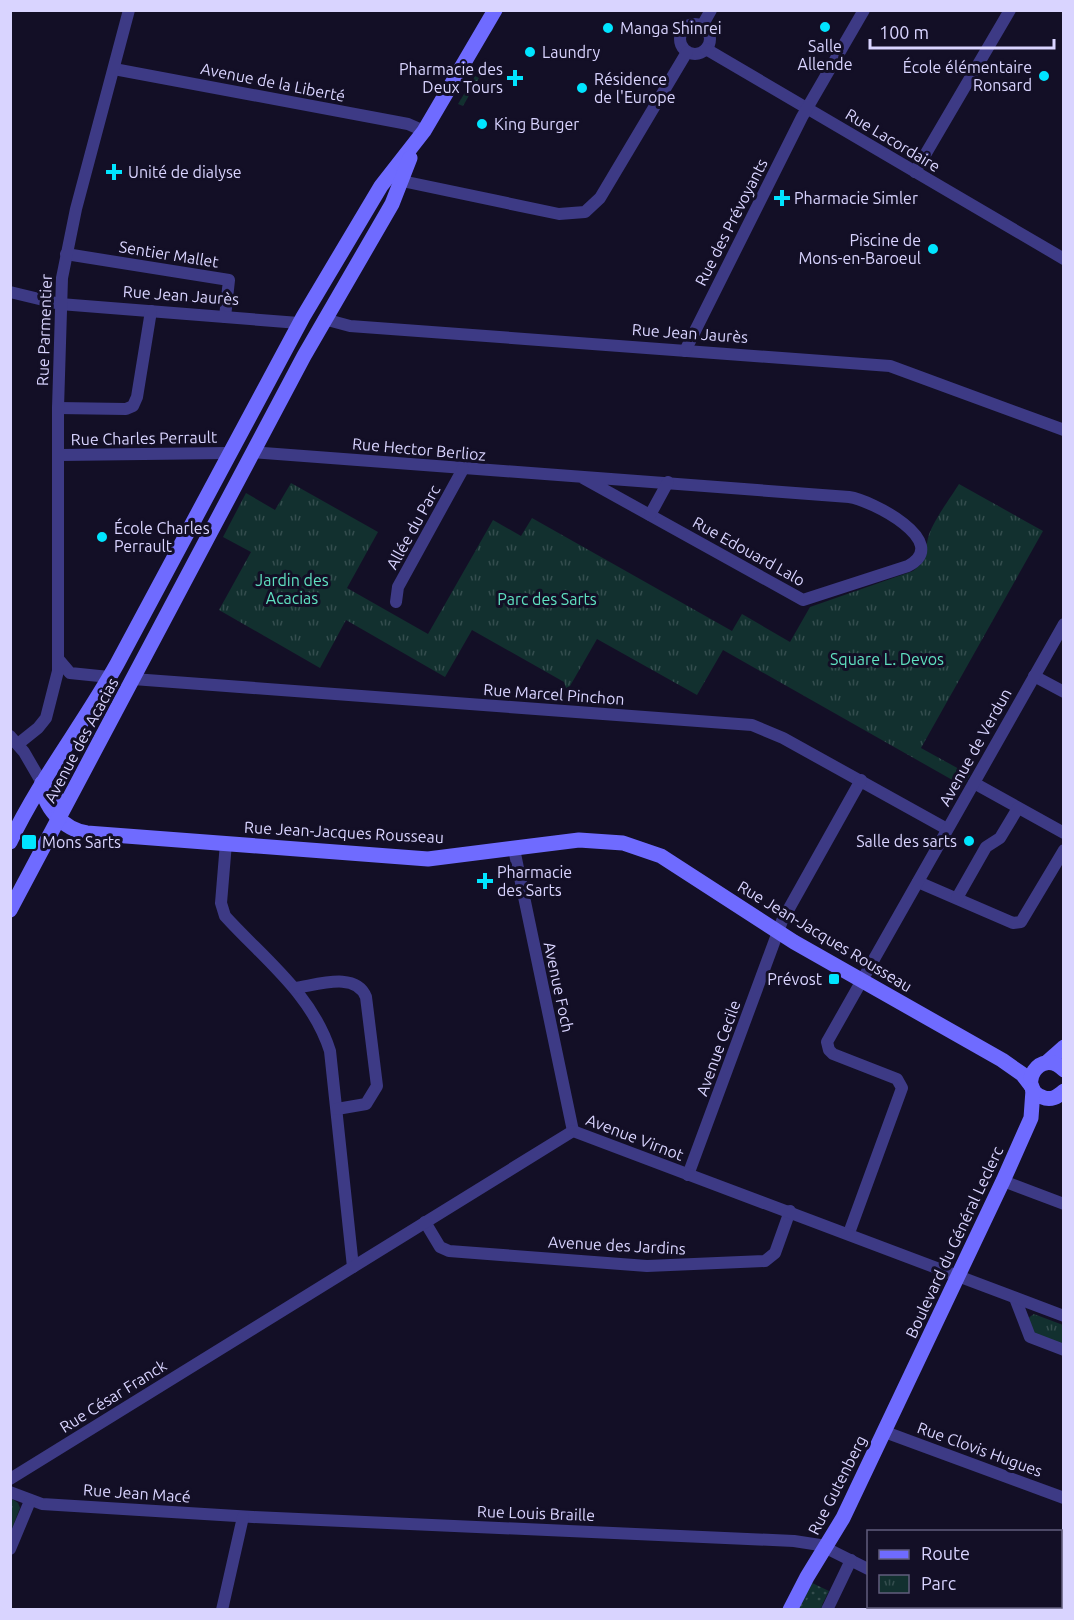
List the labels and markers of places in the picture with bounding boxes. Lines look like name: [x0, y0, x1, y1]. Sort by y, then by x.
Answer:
place label: Manga Shinrei: [620, 19, 722, 37]
marker: Salle Allende: [818, 20, 832, 34]
marker: Manga Shinrei: [601, 21, 615, 35]
place label: Salle Allende: [798, 37, 852, 73]
place label: Laundry: [542, 43, 600, 61]
marker: Laundry: [523, 45, 537, 59]
place label: École élémentaire Ronsard: [903, 56, 1032, 94]
place label: Pharmacie des Deux Tours: [399, 60, 503, 96]
marker: École élémentaire Ronsard: [1037, 69, 1051, 83]
place label: Résidence de l'Europe: [594, 70, 676, 106]
marker: Pharmacie des Deux Tours: [508, 71, 522, 85]
marker: Résidence de l'Europe: [575, 81, 589, 95]
place label: King Burger: [494, 115, 579, 133]
marker: King Burger: [475, 117, 489, 131]
marker: Unité de dialyse: [105, 163, 123, 181]
place label: Unité de dialyse: [128, 163, 242, 181]
place label: Pharmacie Simler: [794, 189, 918, 207]
marker: Pharmacie Simler: [775, 191, 789, 205]
place label: Piscine de Mons-en-Baroeul: [798, 231, 921, 267]
marker: Piscine de Mons-en-Baroeul: [926, 242, 940, 256]
place label: École Charles Perrault: [114, 517, 210, 555]
marker: École Charles Perrault: [95, 530, 109, 544]
place label: Salle des sarts: [856, 832, 957, 850]
marker: Mons Sarts: [20, 833, 38, 851]
place label: Mons Sarts: [42, 833, 121, 851]
marker: Salle des sarts: [962, 834, 976, 848]
place label: Pharmacie des Sarts: [497, 863, 572, 899]
marker: Pharmacie des Sarts: [478, 874, 492, 888]
place label: Prévost: [767, 970, 823, 988]
marker: Prévost: [827, 972, 841, 986]

